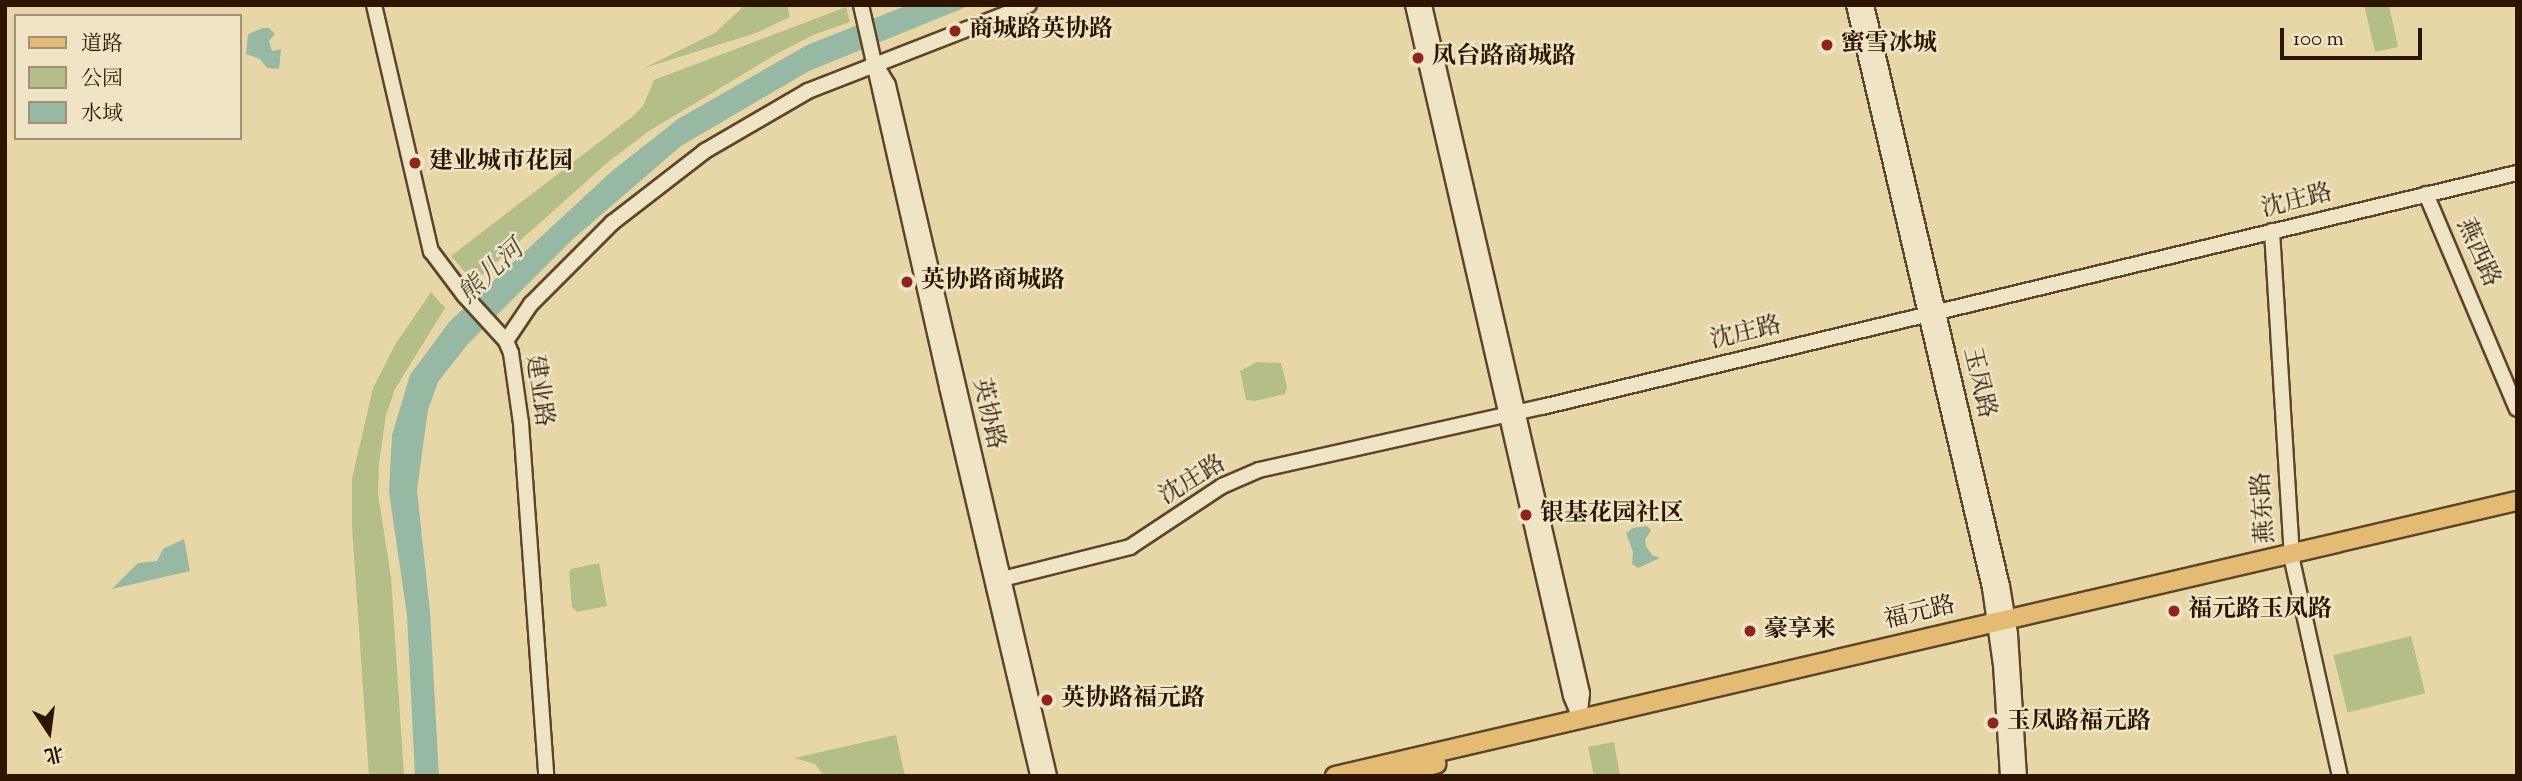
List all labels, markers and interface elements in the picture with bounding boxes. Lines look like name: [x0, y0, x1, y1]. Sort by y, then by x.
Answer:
legend: [14, 14, 242, 140]
scale bar: [2284, 14, 2426, 58]
place label: 商城路英协路: [969, 17, 1113, 45]
marker: 商城路英协路: [947, 23, 963, 39]
text: 100 m: [2293, 25, 2344, 55]
text: 道路: [81, 30, 123, 60]
place label: 蜜雪冰城: [1841, 31, 1937, 59]
marker: 蜜雪冰城: [1819, 37, 1835, 53]
place label: 凤台路商城路: [1432, 44, 1576, 72]
marker: 凤台路商城路: [1410, 50, 1426, 66]
text: 公园: [81, 65, 123, 95]
text: 水域: [81, 100, 123, 130]
place label: 建业城市花园: [429, 149, 573, 177]
marker: 建业城市花园: [407, 155, 423, 171]
street label: 沈庄路: [2259, 179, 2335, 225]
street label: 燕西路: [2449, 214, 2505, 292]
water label: 熊儿河: [453, 235, 531, 311]
place label: 英协路商城路: [921, 268, 1065, 296]
marker: 英协路商城路: [899, 274, 915, 290]
street label: 沈庄路: [1708, 312, 1784, 356]
street label: 玉凤路: [1956, 345, 2000, 421]
street label: 建业路: [519, 353, 557, 429]
street label: 英协路: [965, 376, 1009, 452]
street label: 沈庄路: [1155, 450, 1231, 512]
street label: 燕东路: [2248, 471, 2282, 545]
place label: 银基花园社区: [1540, 501, 1684, 529]
marker: 银基花园社区: [1518, 507, 1534, 523]
street label: 福元路: [1882, 592, 1958, 636]
place label: 福元路玉凤路: [2188, 597, 2332, 625]
marker: 福元路玉凤路: [2166, 603, 2182, 619]
place label: 豪享来: [1764, 617, 1836, 645]
marker: 豪享来: [1742, 623, 1758, 639]
place label: 英协路福元路: [1061, 686, 1205, 714]
marker: 英协路福元路: [1039, 692, 1055, 708]
north arrow: [14, 697, 84, 767]
place label: 玉凤路福元路: [2007, 709, 2151, 737]
marker: 玉凤路福元路: [1985, 715, 2001, 731]
text: 北: [42, 738, 66, 768]

